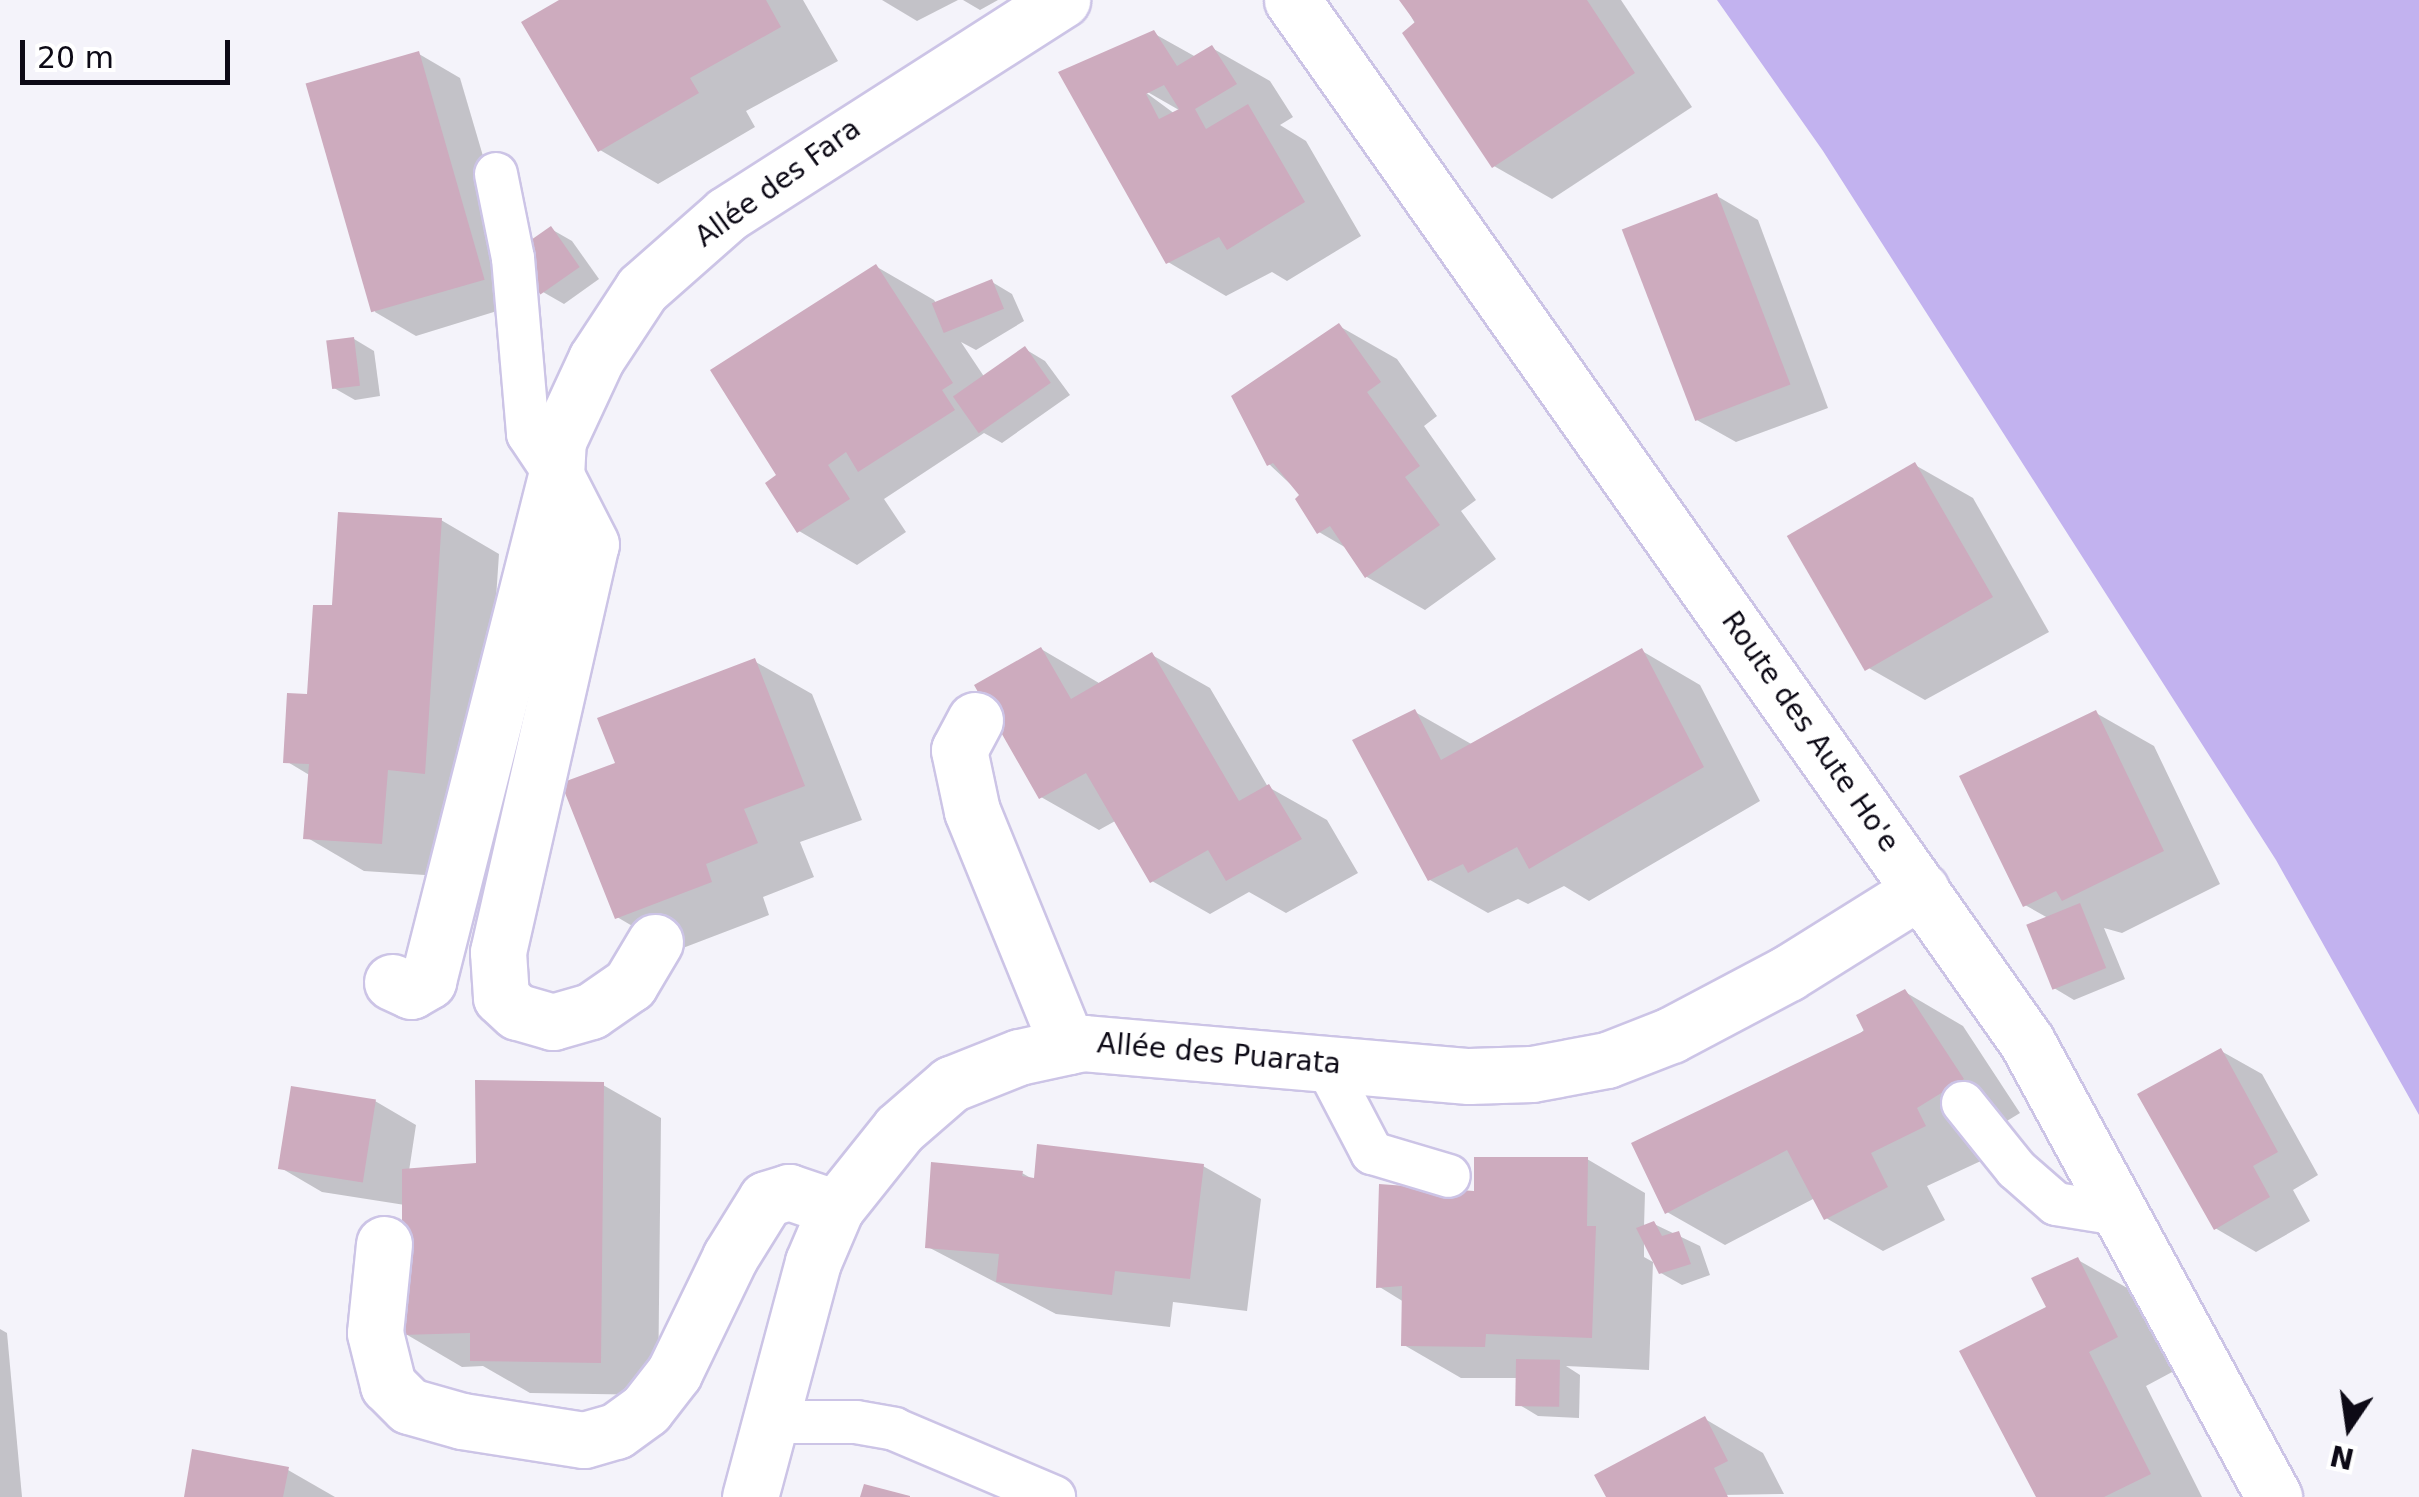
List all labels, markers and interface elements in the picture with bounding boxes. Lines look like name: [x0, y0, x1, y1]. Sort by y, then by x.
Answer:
scale bar: [25, 20, 235, 82]
text: 20 m: [37, 40, 114, 75]
street label: Allée des Fara: [689, 112, 867, 254]
street label: Route des Aute Ho'e: [1714, 605, 1906, 859]
street label: Allée des Puarata: [1096, 1027, 1342, 1081]
north arrow: [2299, 1377, 2399, 1477]
text: N: [2327, 1438, 2357, 1475]

